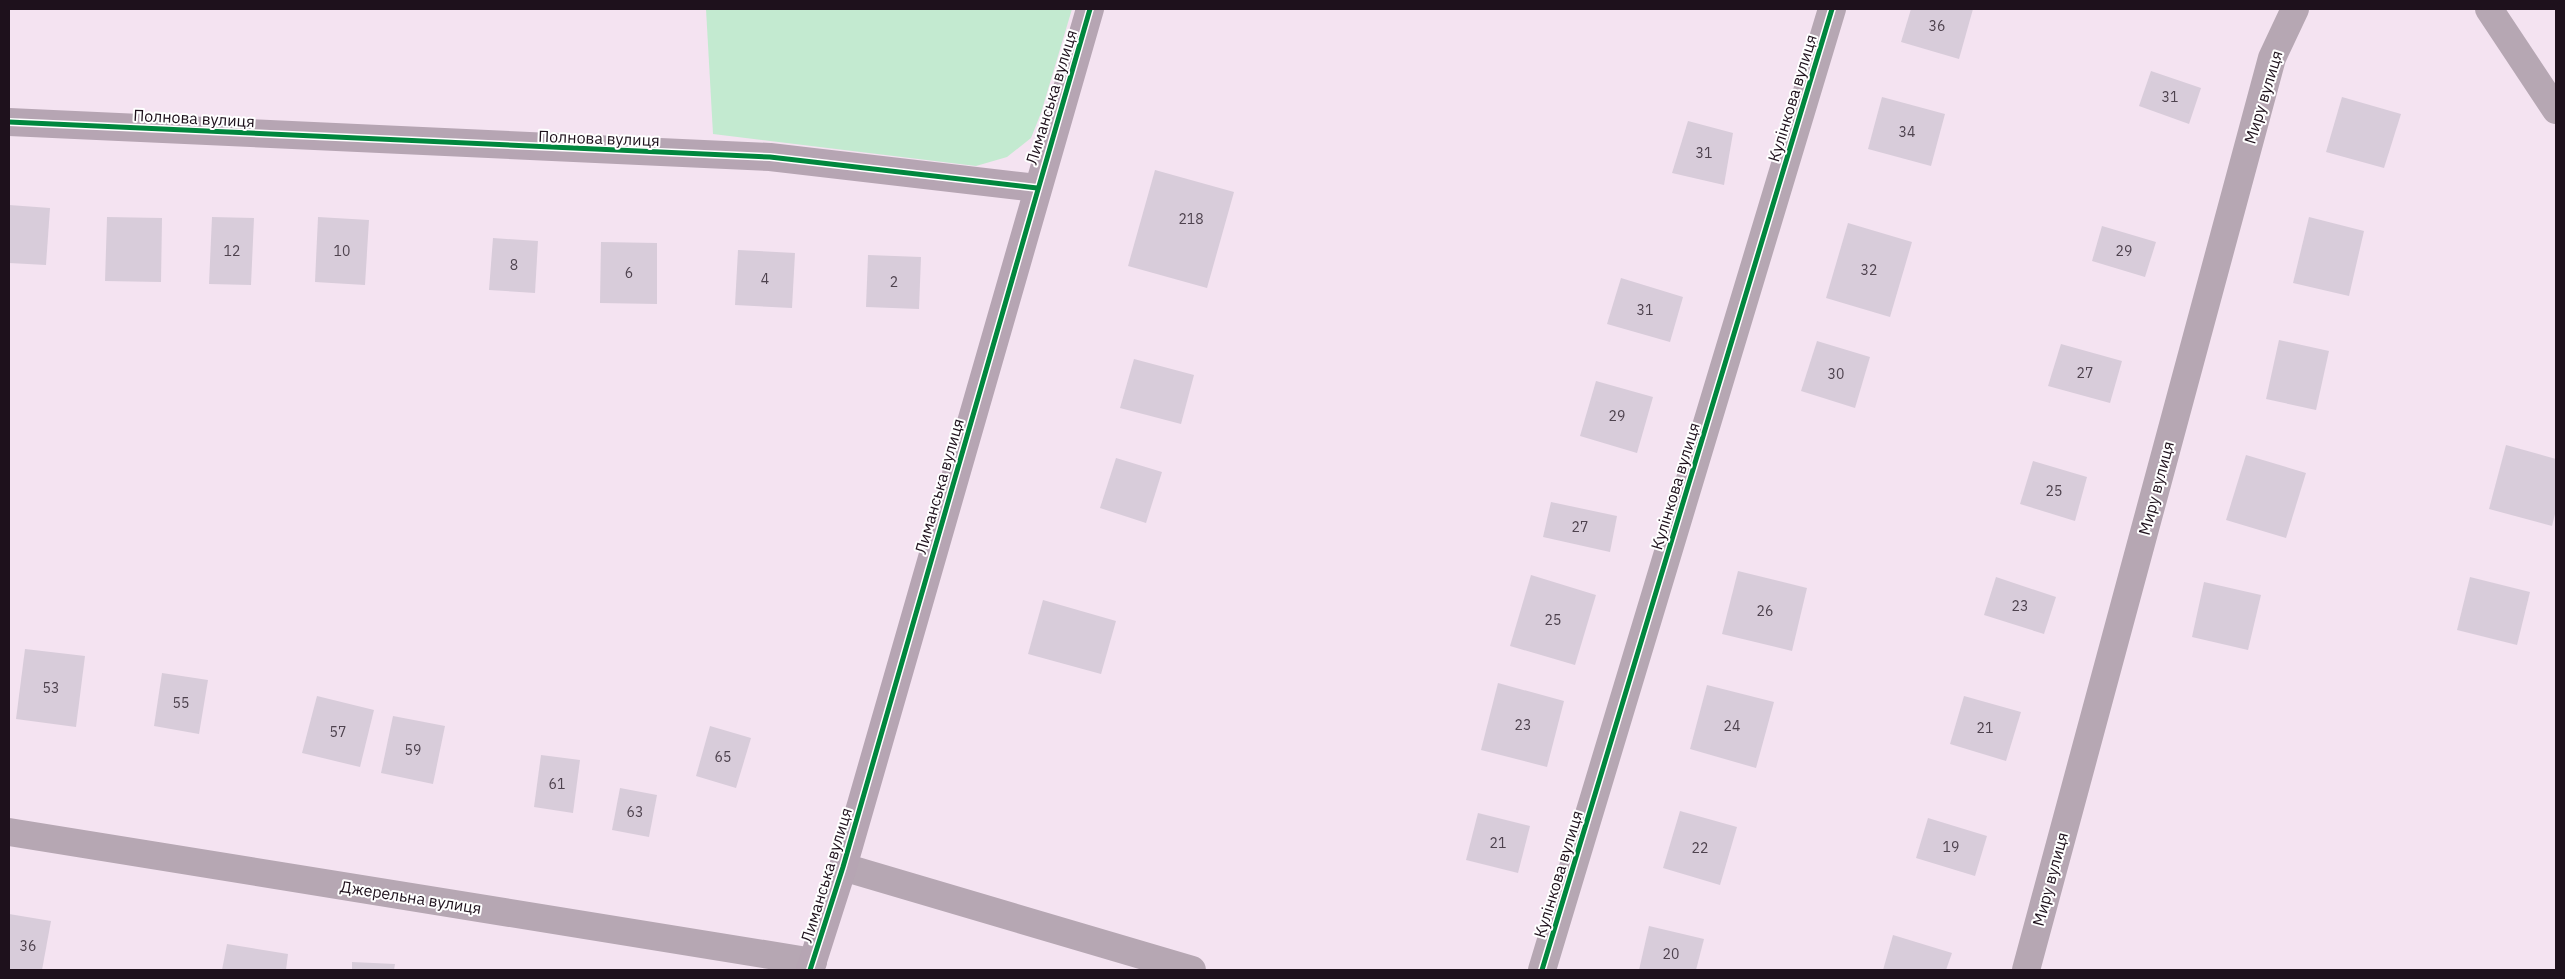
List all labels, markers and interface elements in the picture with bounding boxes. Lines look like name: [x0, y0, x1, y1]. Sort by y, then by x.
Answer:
house number: 36: [1929, 17, 1945, 35]
street label: Лиманська вулиця: [1021, 27, 1081, 167]
street label: Кулінкова вулиця: [1763, 32, 1821, 164]
street label: Миру вулиця: [2239, 48, 2287, 146]
house number: 31: [2162, 88, 2178, 106]
street label: Полнова вулиця: [133, 105, 255, 131]
house number: 34: [1899, 123, 1915, 141]
street label: Полнова вулиця: [538, 126, 660, 150]
house number: 31: [1696, 144, 1712, 162]
house number: 218: [1178, 210, 1204, 228]
house number: 12: [224, 242, 240, 260]
house number: 10: [334, 242, 350, 260]
house number: 29: [2116, 242, 2132, 260]
house number: 8: [510, 256, 518, 274]
house number: 32: [1861, 261, 1877, 279]
house number: 6: [625, 264, 633, 282]
house number: 4: [761, 270, 769, 288]
house number: 2: [890, 273, 898, 291]
house number: 31: [1637, 301, 1653, 319]
house number: 27: [2077, 364, 2093, 382]
house number: 30: [1828, 365, 1844, 383]
house number: 29: [1609, 407, 1625, 425]
street label: Лиманська вулиця: [910, 416, 968, 556]
street label: Кулінкова вулиця: [1646, 420, 1704, 552]
street label: Миру вулиця: [2134, 439, 2178, 537]
house number: 25: [2046, 482, 2062, 500]
house number: 27: [1572, 518, 1588, 536]
house number: 23: [2012, 597, 2028, 615]
house number: 26: [1757, 602, 1773, 620]
house number: 25: [1545, 611, 1561, 629]
house number: 53: [43, 679, 59, 697]
house number: 55: [173, 694, 189, 712]
house number: 23: [1515, 716, 1531, 734]
house number: 24: [1724, 717, 1740, 735]
house number: 21: [1977, 719, 1993, 737]
house number: 57: [330, 723, 346, 741]
house number: 59: [405, 741, 421, 759]
house number: 65: [715, 748, 731, 766]
house number: 61: [549, 775, 565, 793]
house number: 63: [627, 803, 643, 821]
street label: Лиманська вулиця: [796, 805, 856, 945]
street label: Кулінкова вулиця: [1529, 808, 1587, 940]
street label: Миру вулиця: [2028, 830, 2072, 928]
house number: 21: [1490, 834, 1506, 852]
house number: 19: [1943, 838, 1959, 856]
house number: 22: [1692, 839, 1708, 857]
street label: Джерельна вулиця: [339, 876, 483, 918]
house number: 36: [20, 937, 36, 955]
house number: 20: [1663, 945, 1679, 963]

